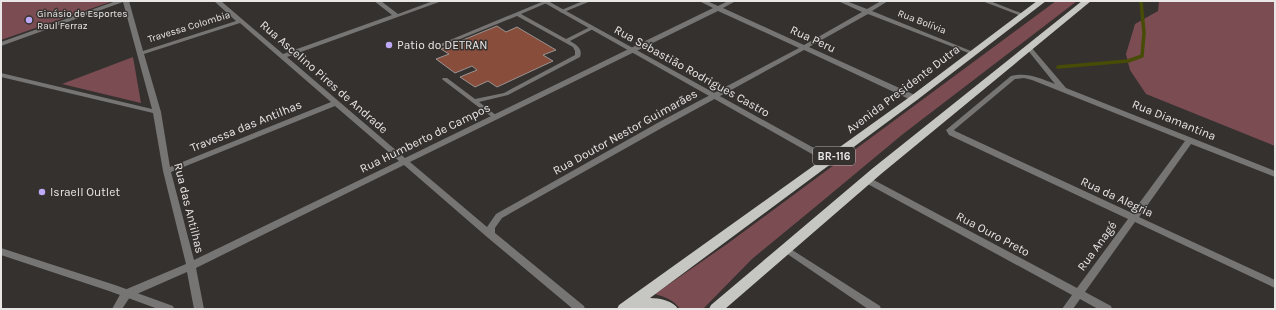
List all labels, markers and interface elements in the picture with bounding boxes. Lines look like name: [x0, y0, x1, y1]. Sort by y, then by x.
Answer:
street label: Rua Bolívia: [896, 7, 948, 37]
place label: Ginásio de Esportes Raul Ferraz: [37, 8, 127, 32]
street label: Travessa Colombia: [146, 9, 232, 45]
marker: Ginásio de Esportes Raul Ferraz: [24, 15, 34, 25]
street label: Rua Ascelino Pires de Andrade: [257, 18, 391, 136]
street label: Rua Sebastião Rodrigues Castro: [612, 22, 772, 120]
street label: Rua Peru: [788, 22, 838, 56]
place label: Patio do DETRAN: [397, 38, 487, 52]
marker: Patio do DETRAN: [384, 40, 394, 50]
street label: Avenida Presidente Dutra: [844, 42, 962, 136]
street label: Rua Doutor Nestor Guimarães: [550, 86, 700, 178]
street label: Travessa das Antilhas: [188, 97, 304, 155]
street label: Rua Diamantina: [1130, 97, 1218, 143]
street label: Rua Humberto de Campos: [358, 100, 492, 176]
road number: BR-116: [813, 147, 855, 165]
street label: Rua das Antilhas: [171, 161, 207, 255]
street label: Rua da Alegria: [1079, 174, 1155, 220]
place label: Israell Outlet: [50, 185, 120, 199]
marker: Israell Outlet: [37, 187, 47, 197]
street label: Rua Ouro Preto: [954, 209, 1032, 259]
street label: Rua Anagé: [1074, 219, 1120, 273]

